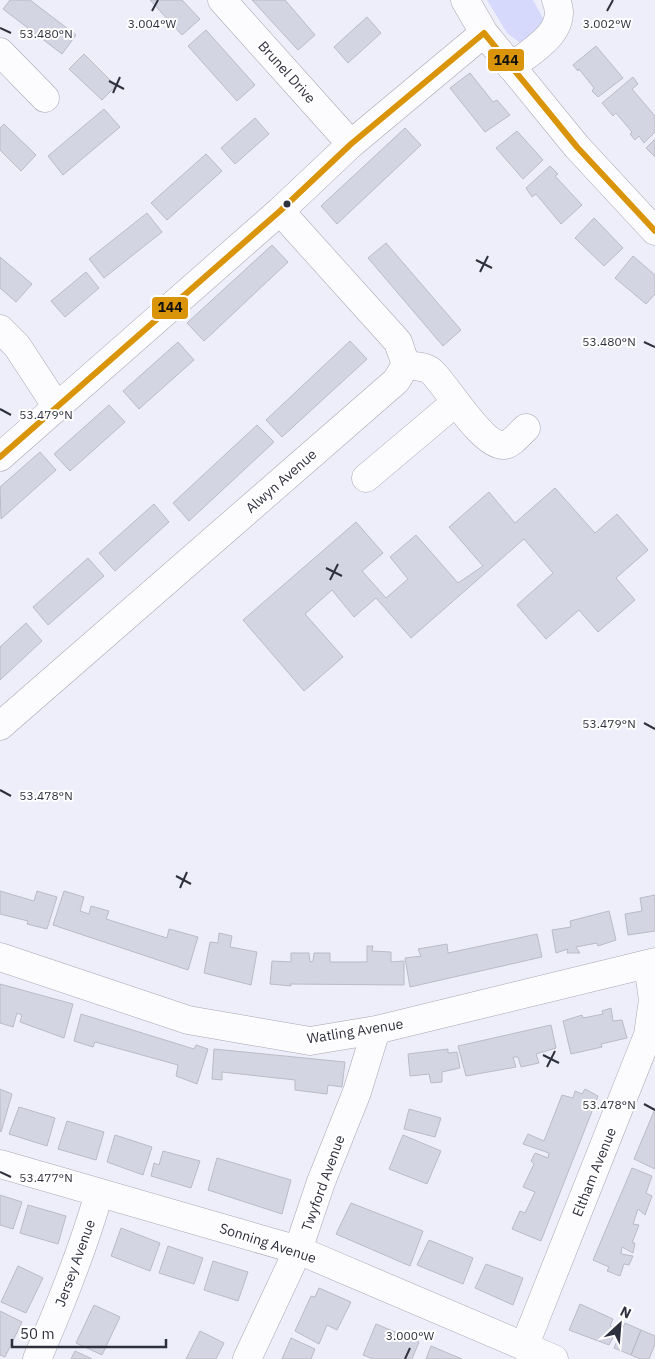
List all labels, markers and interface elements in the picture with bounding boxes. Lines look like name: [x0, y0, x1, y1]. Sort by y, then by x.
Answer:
text: 3.004°W: [128, 16, 176, 31]
text: 3.002°W: [583, 16, 631, 31]
text: 53.480°N: [19, 26, 73, 41]
street label: Brunel Drive: [254, 37, 320, 107]
line badge: 144: [487, 48, 525, 72]
text: 144: [493, 51, 519, 69]
unlabelled marker: [282, 199, 292, 209]
line badge: 144: [151, 296, 189, 320]
text: 144: [157, 298, 183, 316]
text: 53.480°N: [582, 334, 636, 349]
text: 53.479°N: [19, 407, 73, 422]
street label: Alwyn Avenue: [242, 445, 321, 517]
text: 53.479°N: [582, 716, 636, 731]
text: 53.478°N: [19, 788, 73, 803]
street label: Watling Avenue: [305, 1014, 405, 1048]
text: 53.478°N: [582, 1097, 636, 1112]
street label: Eltham Avenue: [568, 1125, 620, 1219]
street label: Twyford Avenue: [297, 1132, 349, 1233]
text: 53.477°N: [19, 1170, 73, 1185]
street label: Jersey Avenue: [51, 1217, 99, 1309]
street label: Sonning Avenue: [217, 1219, 319, 1267]
north arrow: [595, 1299, 645, 1349]
text: N: [617, 1302, 634, 1323]
scale bar: [12, 1316, 166, 1348]
text: 50 m: [20, 1324, 55, 1343]
text: 3.000°W: [386, 1328, 434, 1343]

